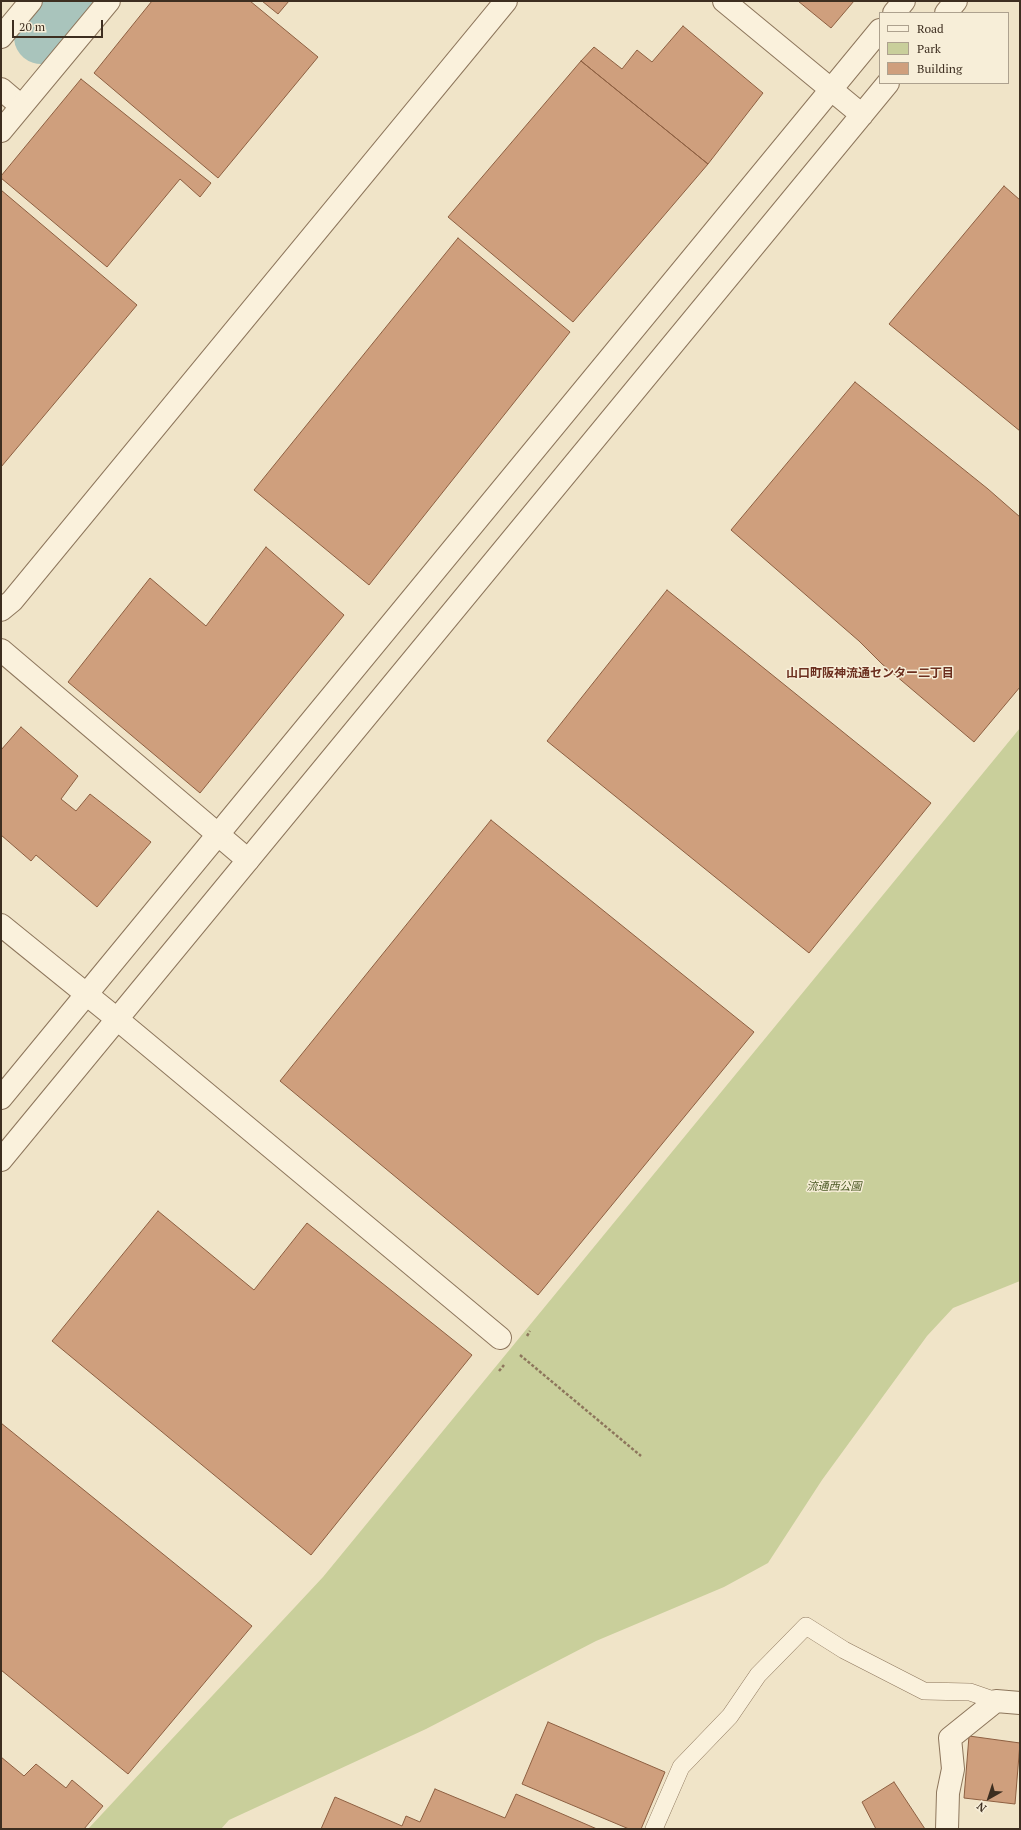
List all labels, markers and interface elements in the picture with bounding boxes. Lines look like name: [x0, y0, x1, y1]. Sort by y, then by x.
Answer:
scale bar: [14, 12, 105, 38]
legend: [879, 12, 1009, 84]
text: 20 m: [19, 19, 45, 34]
text: Road: [917, 21, 944, 36]
text: Park: [917, 41, 941, 56]
text: Building: [917, 61, 962, 76]
district label: 山口町阪神流通センター二丁目: [786, 667, 954, 681]
park label: 流通西公園: [807, 1180, 861, 1194]
north arrow: [969, 1778, 1009, 1818]
text: N: [974, 1799, 989, 1815]

